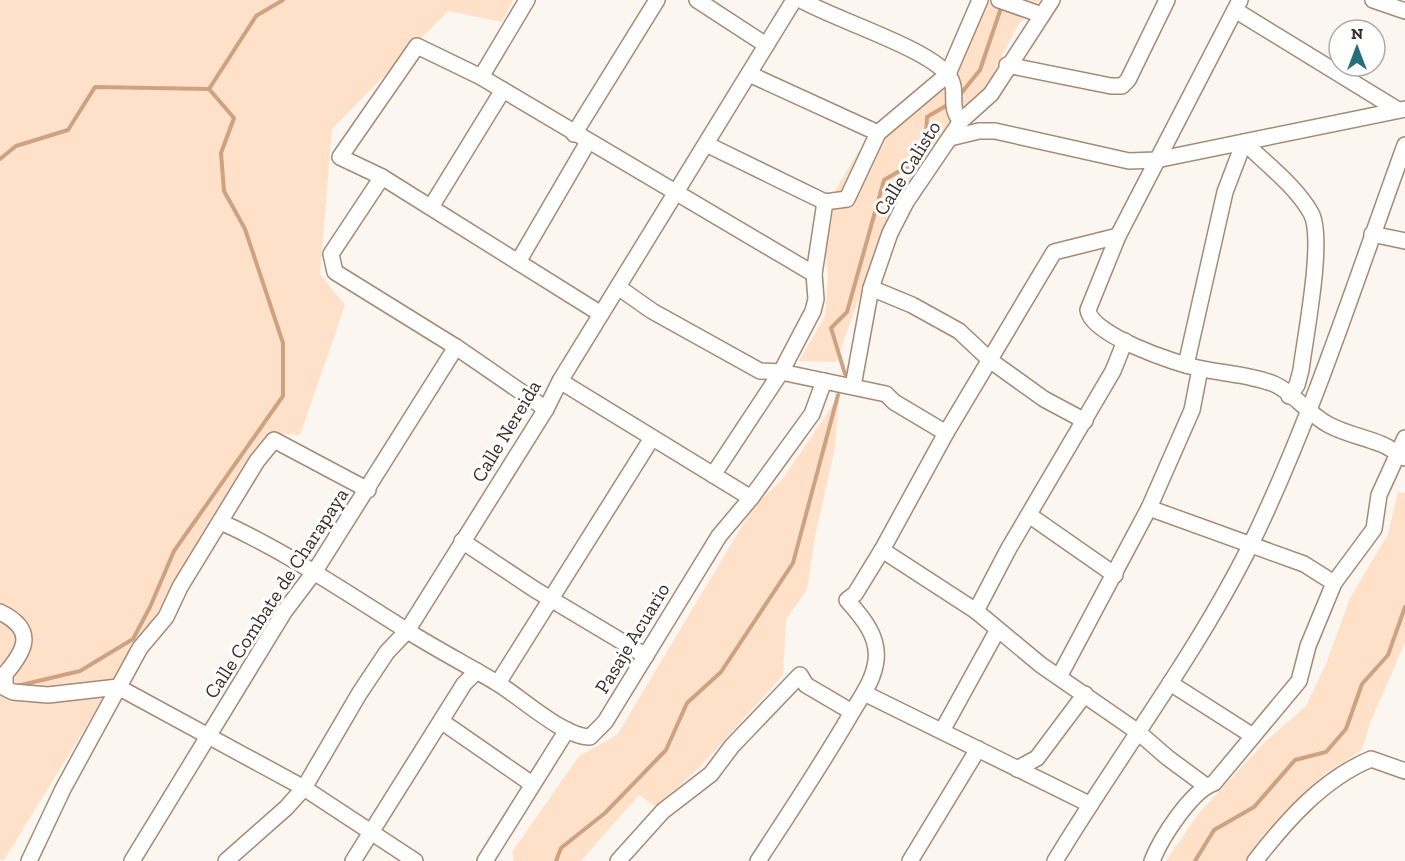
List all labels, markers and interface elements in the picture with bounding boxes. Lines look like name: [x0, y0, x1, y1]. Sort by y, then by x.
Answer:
north arrow: [1327, 18, 1387, 78]
text: N: [1351, 24, 1363, 43]
street label: Calle Calisto: [868, 116, 946, 220]
street label: Calle Nereida: [466, 375, 546, 486]
street label: Calle Combate de Charapaya: [199, 483, 353, 703]
street label: Pasaje Acuario: [590, 578, 674, 698]

